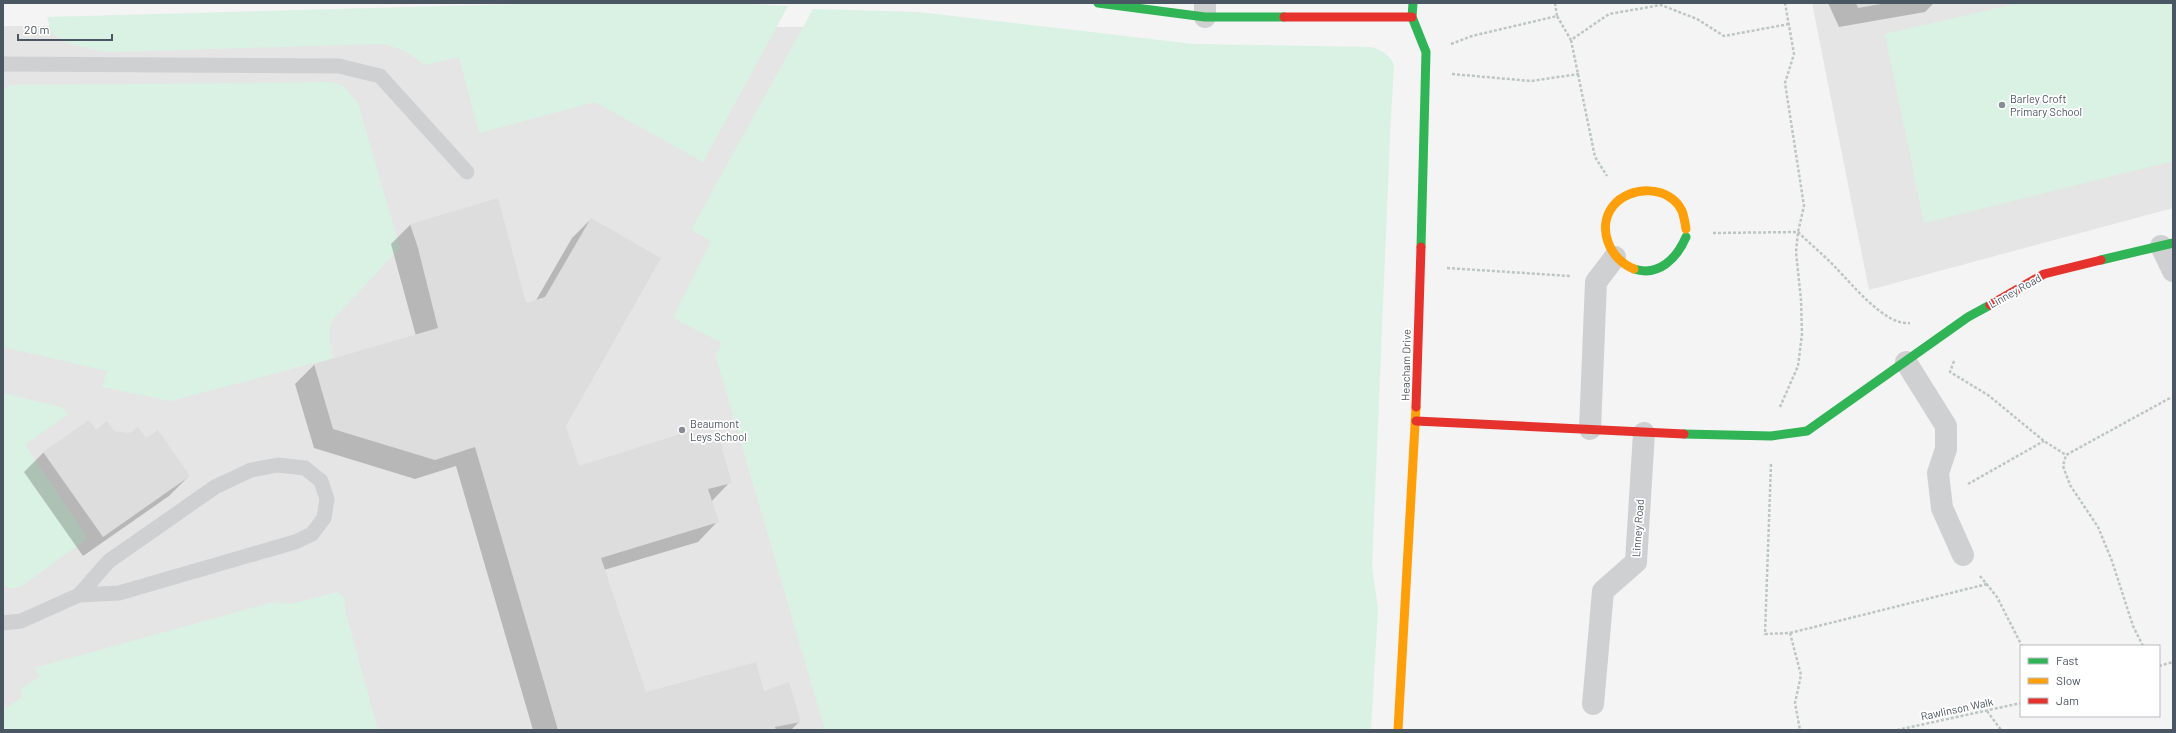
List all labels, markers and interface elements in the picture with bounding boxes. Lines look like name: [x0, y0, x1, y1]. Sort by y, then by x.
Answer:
scale bar: [18, 16, 112, 42]
text: 20 m: [24, 22, 50, 36]
place label: Barley Croft Primary School: [2010, 92, 2082, 118]
marker: Barley Croft Primary School: [1997, 100, 2007, 110]
street label: Linney Road: [1986, 271, 2043, 310]
street label: Heacham Drive: [1398, 329, 1413, 401]
place label: Beaumont Leys School: [690, 417, 747, 443]
marker: Beaumont Leys School: [677, 425, 687, 435]
street label: Linney Road: [1629, 499, 1646, 557]
legend: [2020, 645, 2160, 717]
text: Fast: [2056, 653, 2079, 667]
text: Slow: [2056, 673, 2081, 687]
text: Jam: [2056, 693, 2079, 707]
street label: Rawlinson Walk: [1919, 694, 1995, 723]

